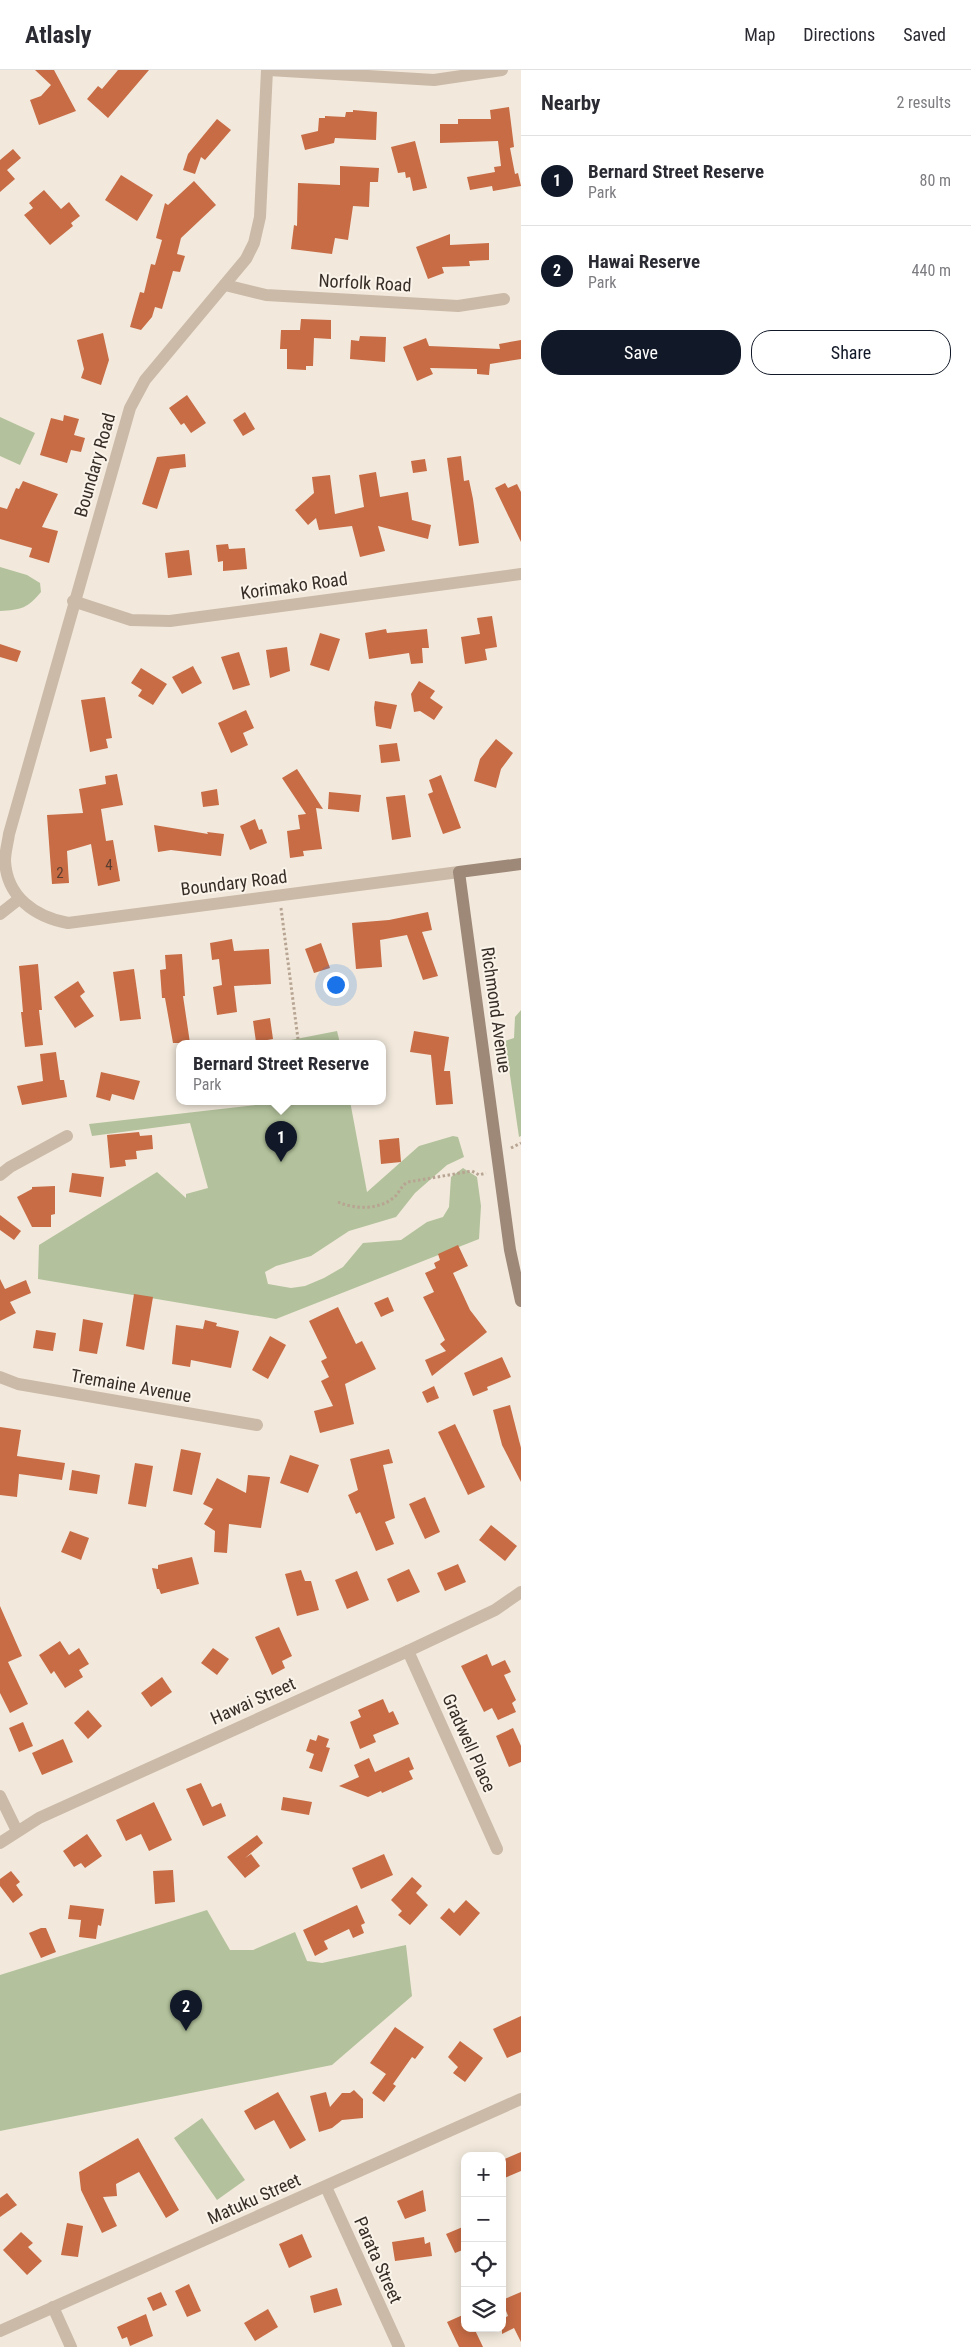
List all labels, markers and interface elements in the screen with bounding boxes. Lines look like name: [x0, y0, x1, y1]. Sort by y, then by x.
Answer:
text: Atlasly: [25, 21, 91, 49]
text: Map: [744, 24, 775, 45]
text: Directions: [803, 24, 875, 45]
text: Saved: [903, 24, 946, 45]
text: Nearby: [541, 91, 600, 115]
text: 2 results: [896, 93, 951, 112]
text: Bernard Street Reserve: [588, 160, 764, 183]
text: 1: [553, 171, 561, 190]
text: 80 m: [919, 171, 951, 190]
text: Park: [588, 183, 617, 202]
text: Hawai Reserve: [588, 250, 700, 273]
text: 2: [553, 261, 561, 280]
text: 440 m: [912, 261, 951, 280]
street label: Norfolk Road: [318, 270, 412, 295]
text: Park: [588, 273, 617, 292]
button: Save: [541, 330, 741, 375]
button: Share: [751, 330, 951, 375]
street label: Boundary Road: [70, 410, 119, 519]
street label: Korimako Road: [239, 568, 349, 603]
house number: 4: [105, 856, 113, 874]
house number: 2: [56, 864, 64, 882]
street label: Boundary Road: [179, 866, 288, 899]
street label: Richmond Avenue: [477, 946, 516, 1074]
your location: [323, 972, 349, 998]
popup: [176, 1040, 386, 1105]
text: Bernard Street Reserve: [193, 1052, 369, 1075]
text: Park: [193, 1075, 221, 1094]
pin: 1: [265, 1121, 297, 1162]
street label: Tremaine Avenue: [69, 1365, 193, 1406]
street label: Hawai Street: [207, 1673, 298, 1729]
street label: Gradwell Place: [438, 1690, 500, 1795]
pin: 2: [170, 1990, 202, 2031]
map controls: [461, 2152, 506, 2332]
button: +: [461, 2152, 506, 2197]
street label: Matuku Street: [204, 2169, 303, 2228]
button: −: [461, 2197, 506, 2242]
street label: Parata Street: [350, 2213, 407, 2306]
button: locate: [461, 2242, 506, 2287]
button: layers: [461, 2287, 506, 2332]

